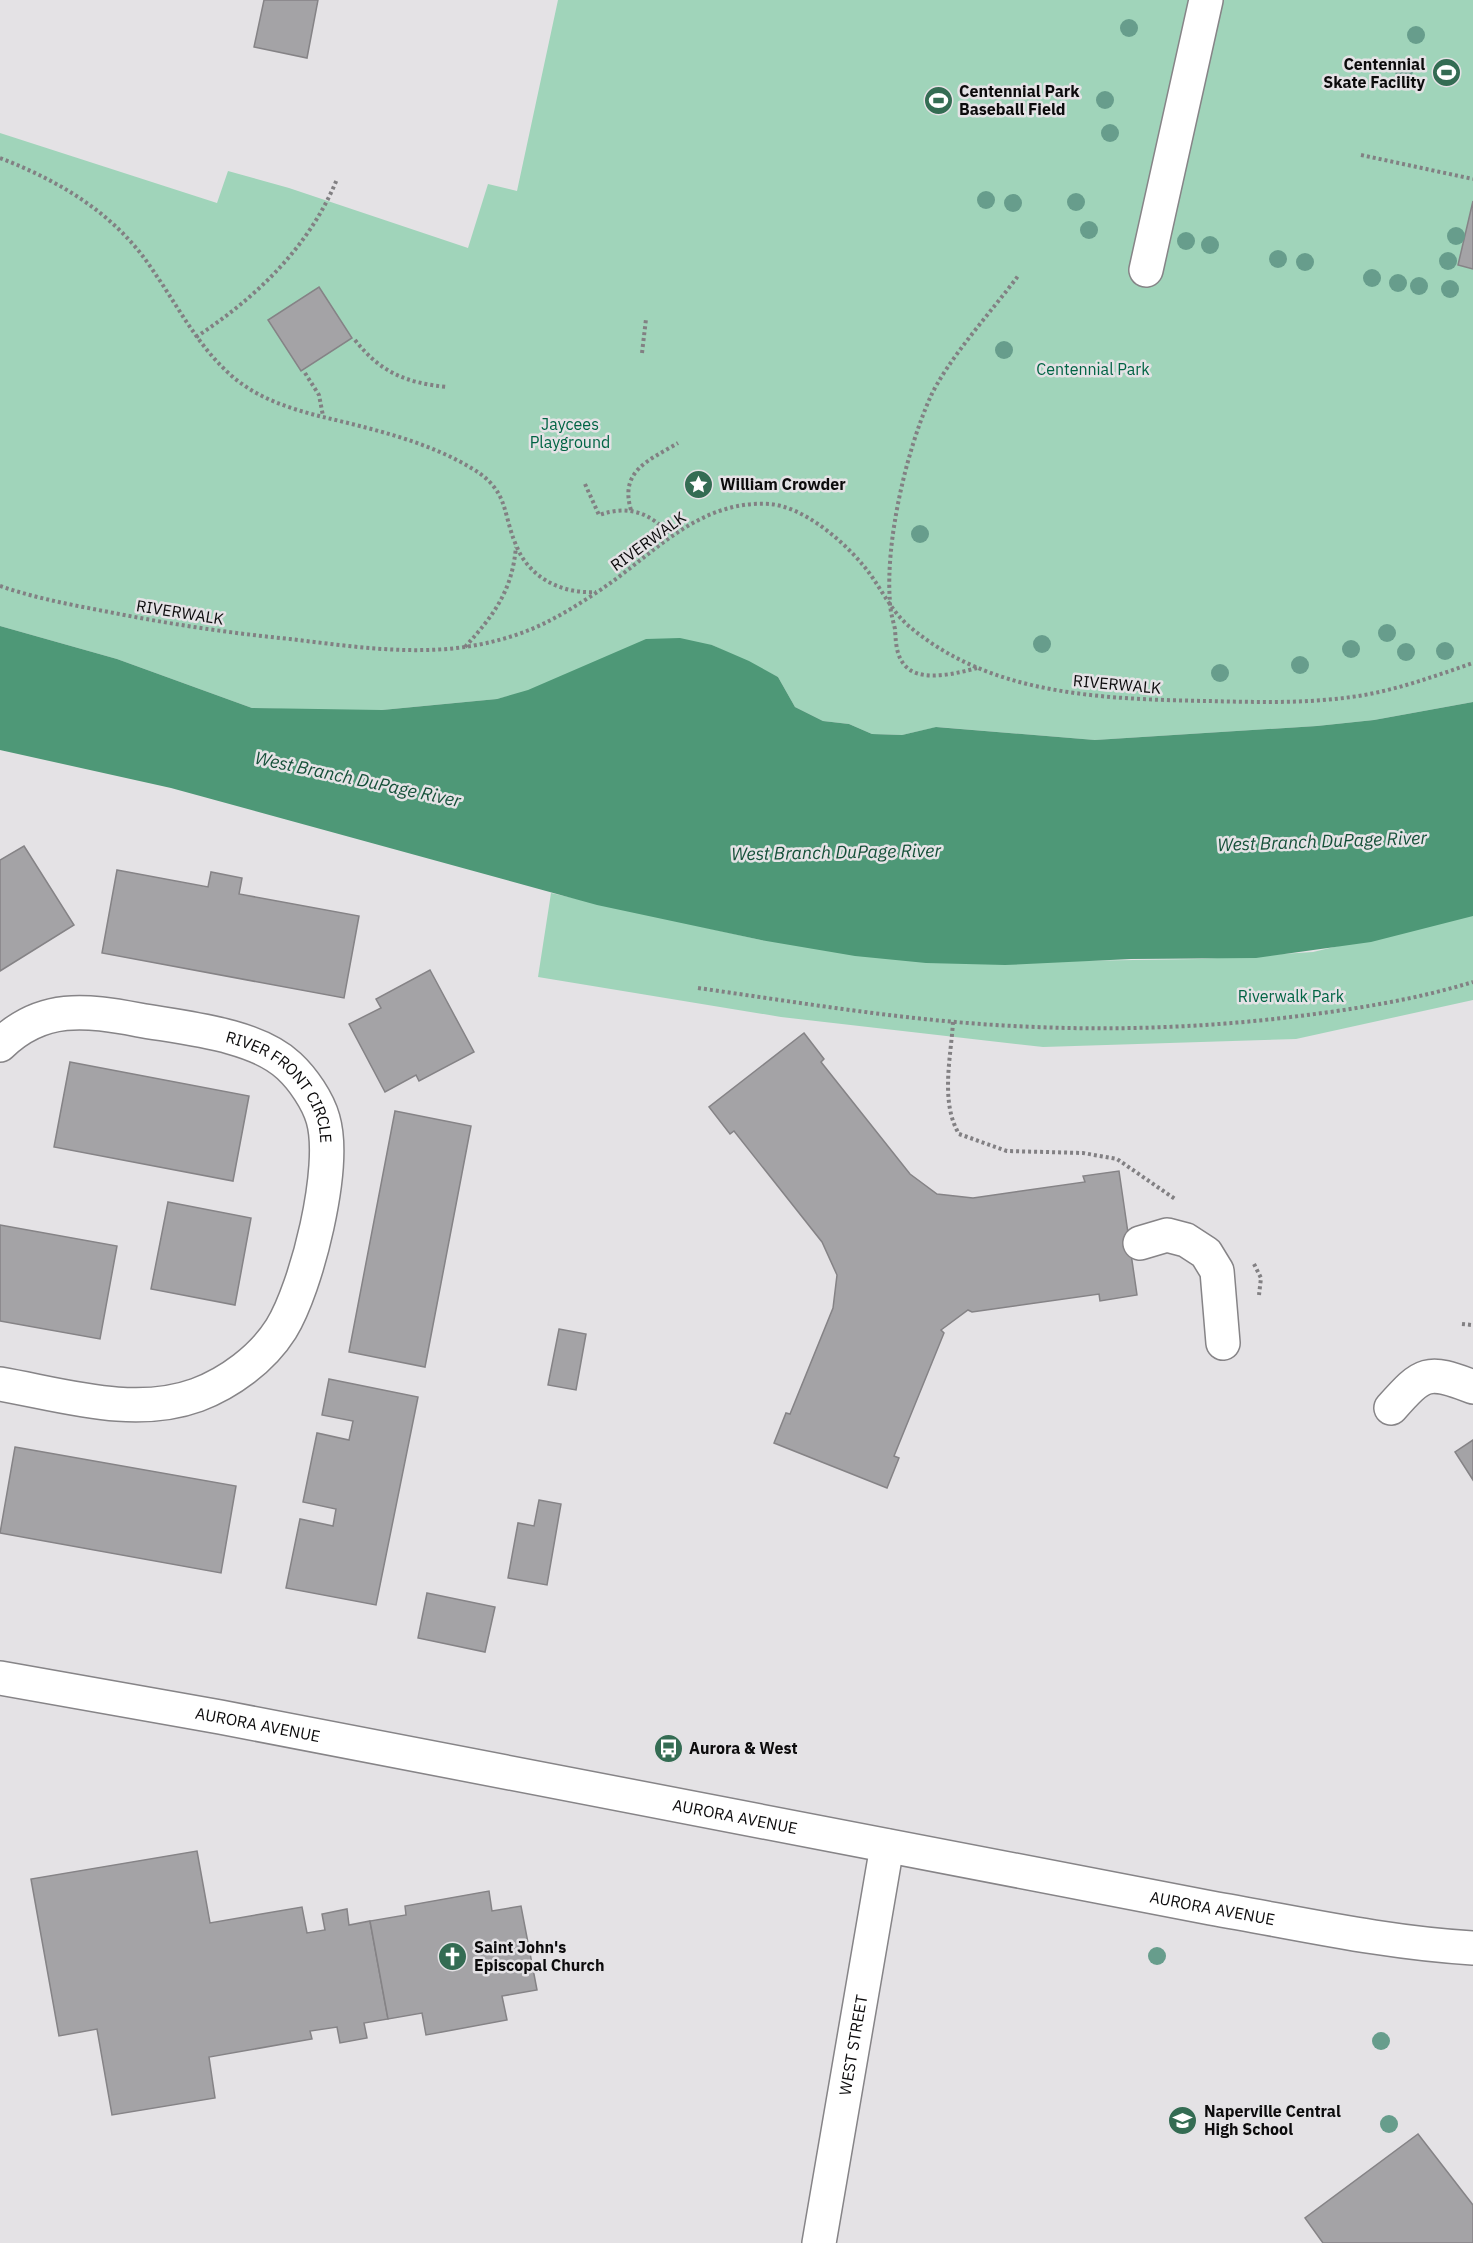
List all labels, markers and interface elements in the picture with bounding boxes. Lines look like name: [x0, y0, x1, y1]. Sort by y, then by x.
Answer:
place label: Centennial Skate Facility: [1323, 54, 1425, 92]
sports icon: Centennial Skate Facility: [1430, 57, 1462, 89]
place label: Centennial Park Baseball Field: [959, 81, 1080, 119]
sports icon: Centennial Park Baseball Field: [922, 84, 954, 116]
park label: Centennial Park: [1036, 359, 1150, 379]
park label: Jaycees Playground: [530, 414, 610, 452]
place icon: William Crowder: [683, 468, 715, 500]
place label: William Crowder: [720, 474, 846, 494]
street label: RIVERWALK: [606, 507, 690, 575]
street label: RIVERWALK: [135, 595, 225, 629]
street label: RIVERWALK: [1072, 670, 1162, 698]
water label: West Branch DuPage River: [253, 746, 463, 812]
water label: West Branch DuPage River: [1217, 826, 1428, 856]
water label: West Branch DuPage River: [731, 839, 941, 865]
park label: Riverwalk Park: [1238, 986, 1345, 1006]
street label: RIVER FRONT CIRCLE: [224, 1026, 336, 1144]
street label: AURORA AVENUE: [194, 1703, 322, 1746]
bus stop icon: Aurora & West: [652, 1732, 684, 1764]
place label: Aurora & West: [689, 1738, 798, 1758]
street label: AURORA AVENUE: [671, 1794, 799, 1838]
street label: AURORA AVENUE: [1148, 1886, 1276, 1929]
place label: Saint John's Episcopal Church: [474, 1937, 604, 1975]
church icon: Saint John's Episcopal Church: [437, 1940, 469, 1972]
street label: WEST STREET: [834, 1993, 871, 2097]
place label: Naperville Central High School: [1204, 2101, 1341, 2139]
school or university icon: Naperville Central High School: [1167, 2104, 1199, 2136]

